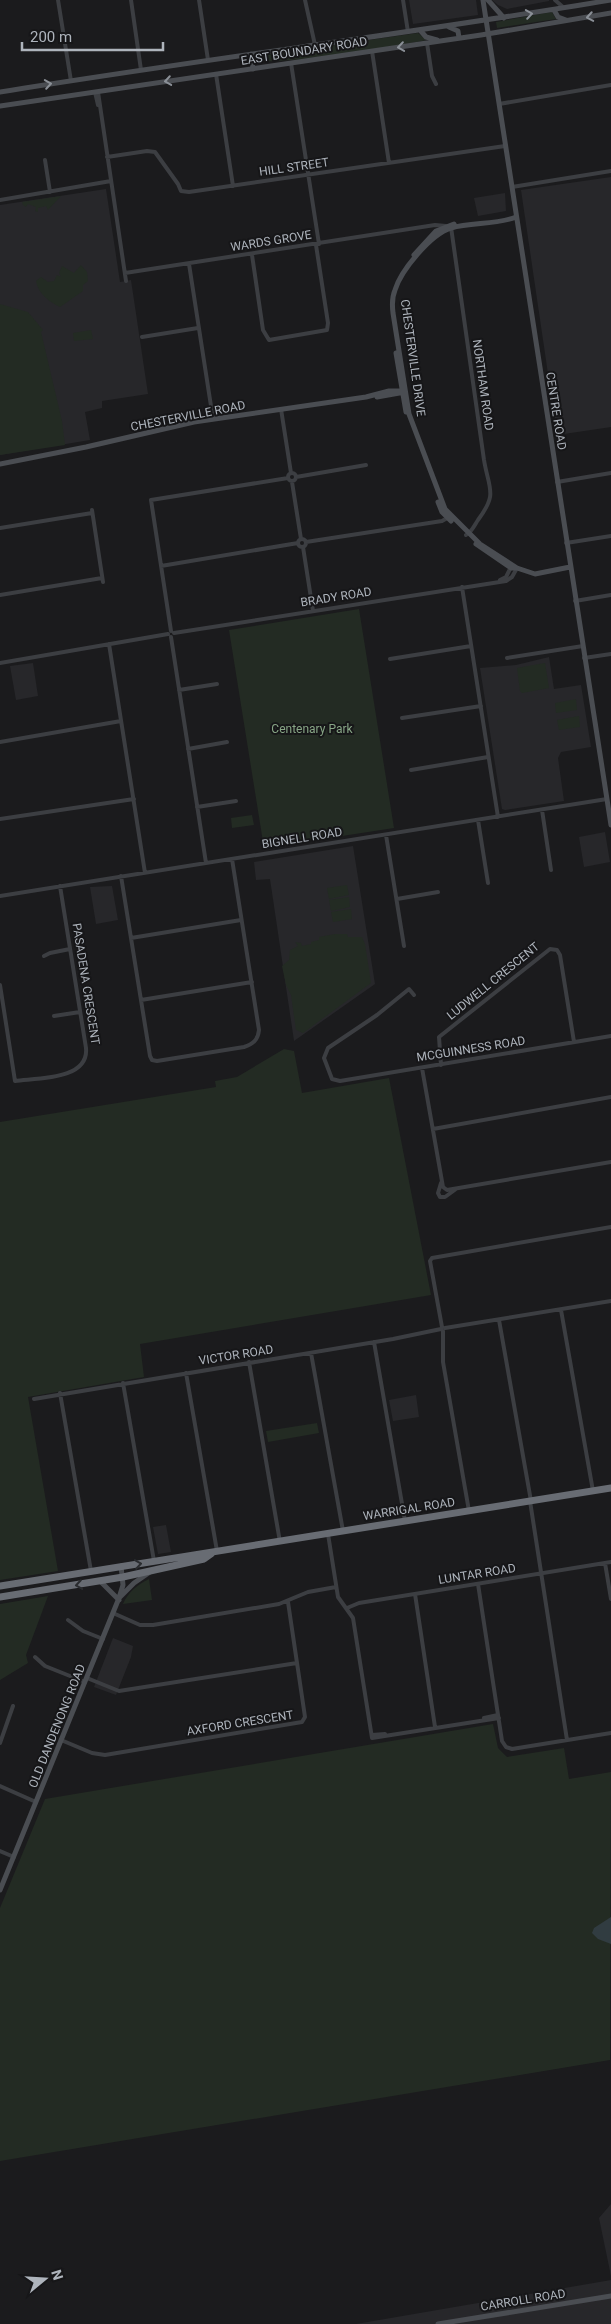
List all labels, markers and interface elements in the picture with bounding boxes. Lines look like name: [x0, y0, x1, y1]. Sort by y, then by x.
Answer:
one-way arrow: [525, 9, 533, 19]
one-way arrow: [586, 11, 594, 21]
scale bar: [22, 20, 164, 52]
text: 200 m: [30, 28, 72, 46]
street label: EAST BOUNDARY ROAD: [240, 34, 368, 68]
one-way arrow: [397, 41, 406, 51]
one-way arrow: [164, 76, 172, 86]
one-way arrow: [44, 80, 52, 90]
street label: HILL STREET: [258, 155, 330, 179]
street label: WARDS GROVE: [230, 228, 313, 254]
street label: CHESTERVILLE DRIVE: [398, 298, 428, 418]
street label: NORTHAM ROAD: [470, 338, 496, 432]
street label: CENTRE ROAD: [543, 371, 569, 451]
street label: CHESTERVILLE ROAD: [130, 398, 247, 434]
street label: BRADY ROAD: [299, 584, 373, 610]
park label: Centenary Park: [271, 722, 354, 736]
street label: BIGNELL ROAD: [261, 825, 343, 851]
street label: PASADENA CRESCENT: [69, 922, 103, 1046]
street label: LUDWELL CRESCENT: [444, 940, 542, 1022]
street label: MCGUINNESS ROAD: [416, 1033, 526, 1065]
street label: VICTOR ROAD: [198, 1342, 274, 1368]
street label: WARRIGAL ROAD: [362, 1495, 456, 1523]
one-way arrow: [133, 1559, 142, 1569]
street label: LUNTAR ROAD: [437, 1561, 517, 1587]
one-way arrow: [74, 1579, 83, 1589]
street label: OLD DANDENONG ROAD: [26, 1662, 88, 1790]
street label: AXFORD CRESCENT: [186, 1708, 294, 1738]
north arrow: [20, 2254, 70, 2304]
text: N: [48, 2268, 67, 2282]
street label: CARROLL ROAD: [480, 2286, 567, 2314]

